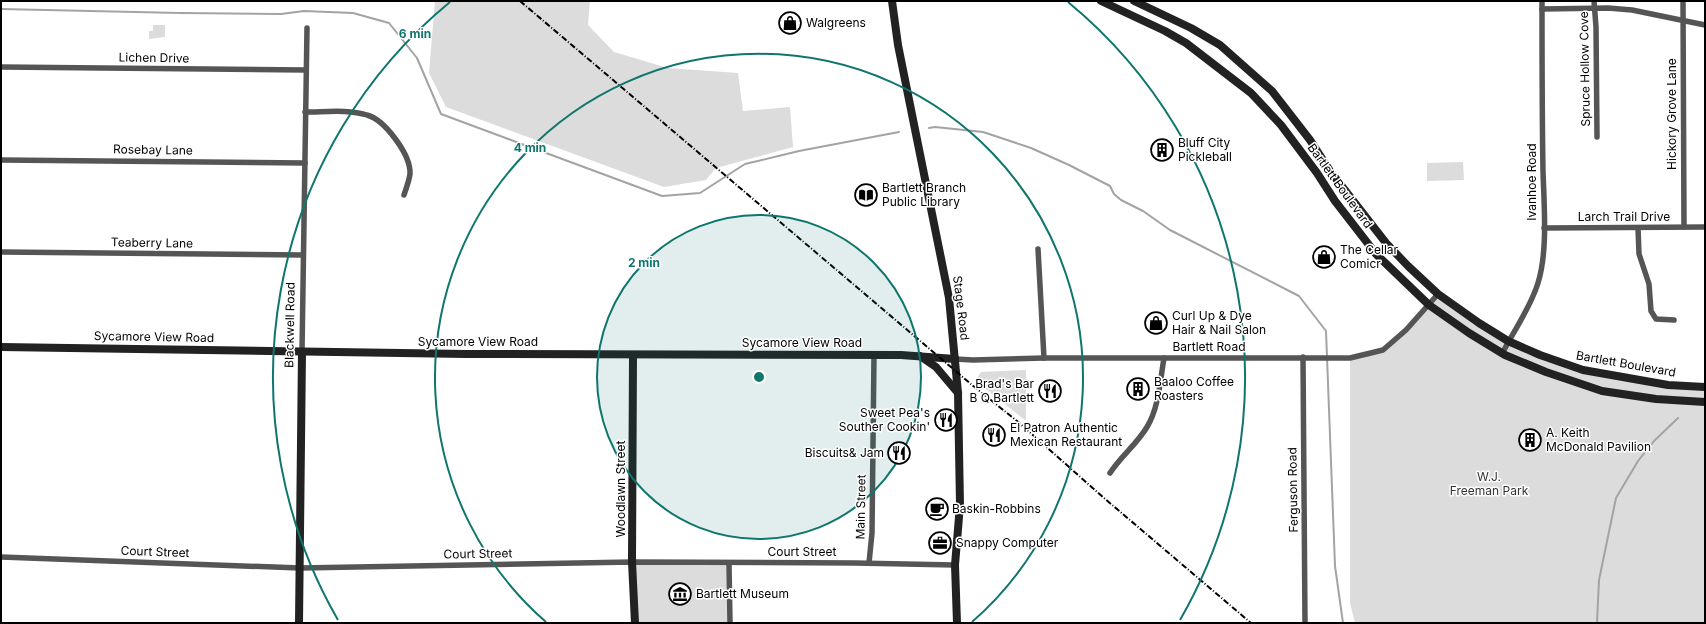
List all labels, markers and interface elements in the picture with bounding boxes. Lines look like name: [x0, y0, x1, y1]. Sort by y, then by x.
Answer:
shop icon: Walgreens: [777, 10, 803, 36]
street label: Spruce Hollow Cove: [1576, 11, 1593, 127]
place label: Walgreens: [806, 15, 866, 30]
text: 6 min: [399, 26, 431, 41]
street label: Lichen Drive: [118, 49, 190, 66]
street label: Hickory Grove Lane: [1664, 58, 1679, 170]
place label: Bluff City Pickleball: [1178, 135, 1232, 164]
building icon: Bluff City Pickleball: [1149, 137, 1175, 163]
text: 4 min: [514, 140, 546, 155]
street label: Bartlett Boulevard: [1305, 140, 1376, 231]
street label: Rosebay Lane: [113, 141, 193, 158]
street label: Ivanhoe Road: [1524, 143, 1539, 221]
place label: Bartlett Branch Public Library: [882, 180, 966, 209]
library icon: Bartlett Branch Public Library: [853, 182, 879, 208]
street label: Larch Trail Drive: [1578, 209, 1670, 224]
street label: Teaberry Lane: [111, 234, 193, 251]
place label: The Cellar Comicr: [1340, 242, 1399, 271]
shop icon: The Cellar Comicr: [1311, 244, 1337, 270]
text: 2 min: [628, 255, 660, 270]
street label: Stage Road: [950, 275, 973, 341]
street label: Blackwell Road: [281, 282, 298, 368]
place label: Curl Up & Dye Hair & Nail Salon: [1172, 308, 1266, 337]
shop icon: Curl Up & Dye Hair & Nail Salon: [1143, 310, 1169, 336]
street label: Sycamore View Road: [94, 328, 214, 345]
street label: Sycamore View Road: [418, 334, 538, 349]
street label: Sycamore View Road: [742, 335, 862, 350]
street label: Bartlett Road: [1172, 339, 1246, 354]
street label: Bartlett Boulevard: [1575, 347, 1677, 380]
centre of rings: [752, 370, 766, 384]
place label: Baaloo Coffee Roasters: [1154, 374, 1234, 403]
place label: Brad's Bar B Q Bartlett: [970, 376, 1034, 405]
building icon: Baaloo Coffee Roasters: [1125, 376, 1151, 402]
restaurant icon: Brad's Bar B Q Bartlett: [1037, 378, 1063, 404]
place label: Sweet Pea's Souther Cookin': [839, 405, 930, 434]
restaurant icon: Sweet Pea's Souther Cookin': [933, 407, 959, 433]
place label: El Patron Authentic Mexican Restaurant: [1010, 420, 1122, 449]
restaurant icon: El Patron Authentic Mexican Restaurant: [981, 422, 1007, 448]
place label: A. Keith McDonald Pavilion: [1546, 425, 1651, 454]
building icon: A. Keith McDonald Pavilion: [1517, 427, 1543, 453]
restaurant icon: Biscuits& Jam: [886, 440, 912, 466]
street label: Woodlawn Street: [613, 441, 628, 537]
place label: Biscuits& Jam: [805, 445, 884, 460]
street label: Ferguson Road: [1284, 447, 1301, 533]
park label: W.J. Freeman Park: [1450, 469, 1529, 498]
street label: Main Street: [852, 474, 869, 540]
cafe icon: Baskin-Robbins: [924, 496, 950, 522]
place label: Baskin-Robbins: [952, 501, 1041, 516]
office icon: Snappy Computer: [927, 530, 953, 556]
place label: Snappy Computer: [956, 535, 1059, 550]
street label: Court Street: [120, 543, 190, 560]
street label: Court Street: [768, 544, 837, 559]
street label: Court Street: [443, 545, 513, 562]
museum icon: Bartlett Museum: [667, 581, 693, 607]
place label: Bartlett Museum: [696, 586, 789, 601]

